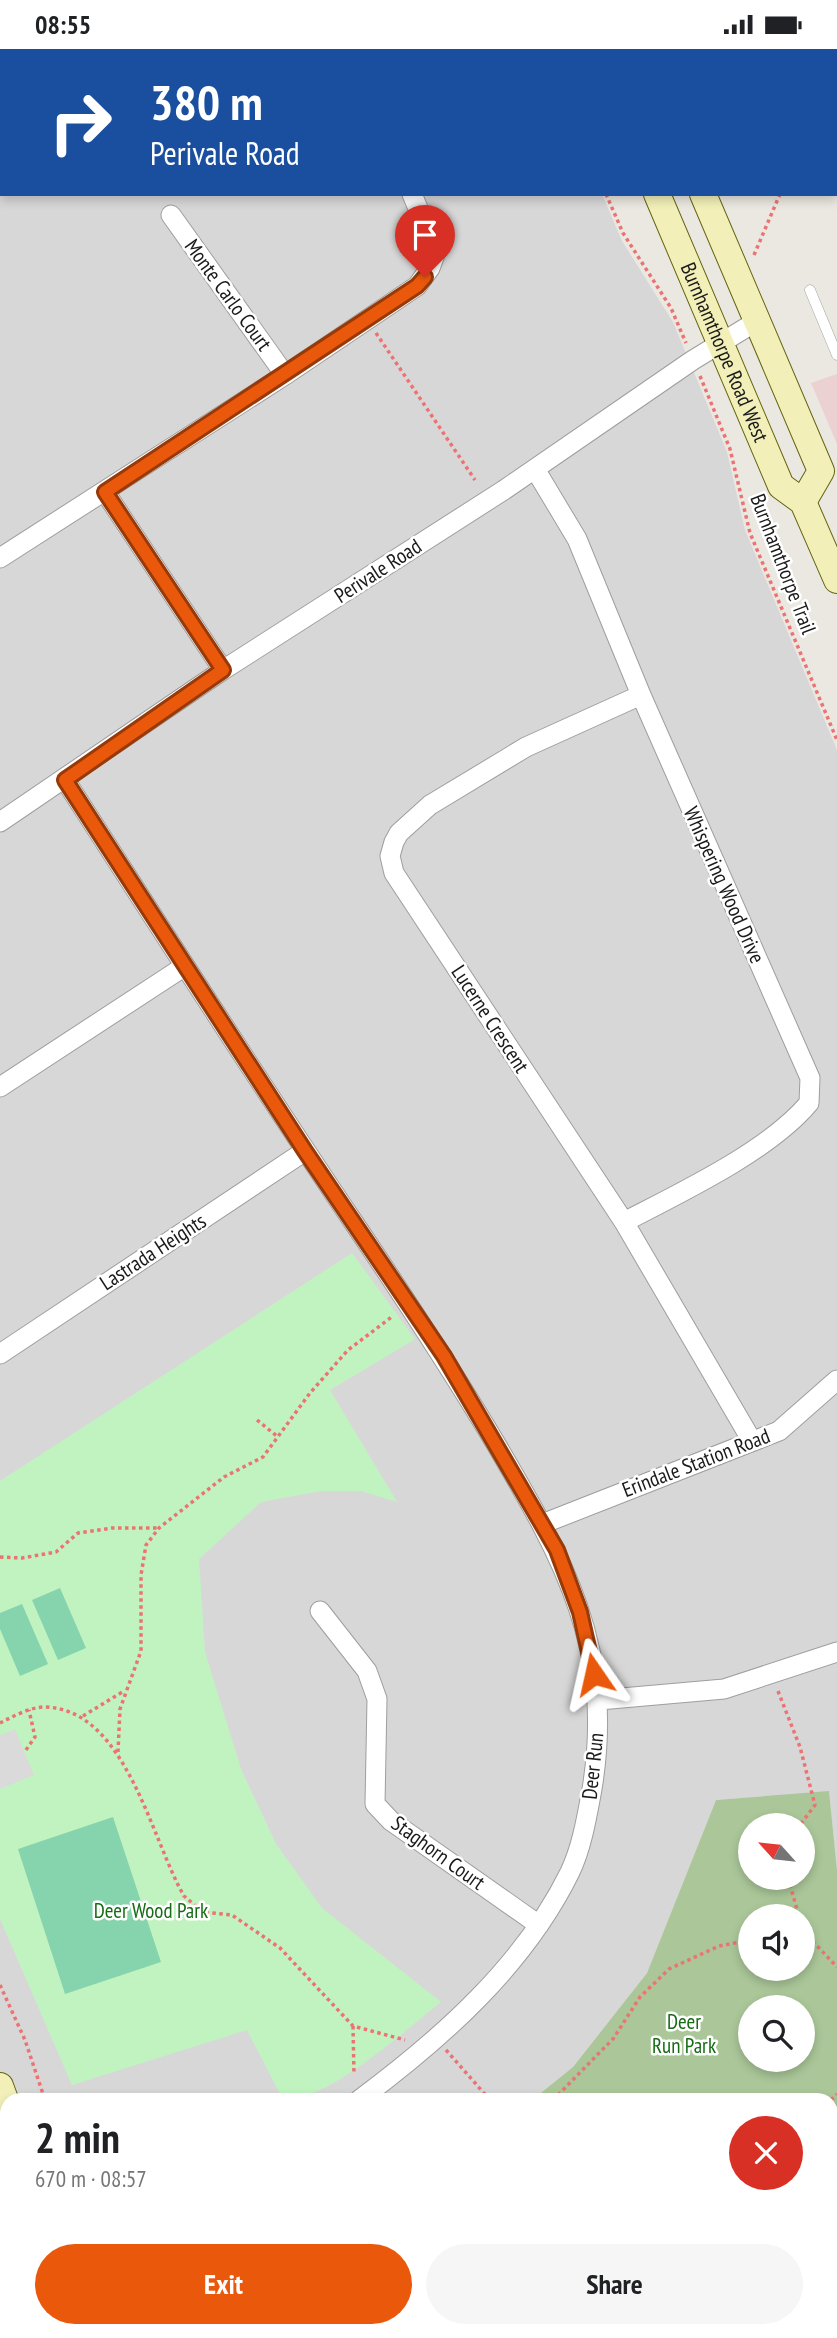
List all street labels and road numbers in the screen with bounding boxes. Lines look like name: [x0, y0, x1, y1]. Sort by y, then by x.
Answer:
street label: Monte Carlo Court: [179, 234, 278, 356]
street label: Burnhamthorpe Road West: [675, 258, 775, 446]
street label: Burnhamthorpe Trail: [744, 490, 823, 638]
street label: Perivale Road: [329, 533, 426, 609]
street label: Whispering Wood Drive: [678, 802, 771, 967]
street label: Lucerne Crescent: [446, 960, 535, 1078]
street label: Lastrada Heights: [94, 1207, 211, 1296]
street label: Erindale Station Road: [618, 1422, 774, 1503]
street label: Deer Run: [576, 1731, 609, 1801]
street label: Staghorn Court: [386, 1810, 491, 1896]

